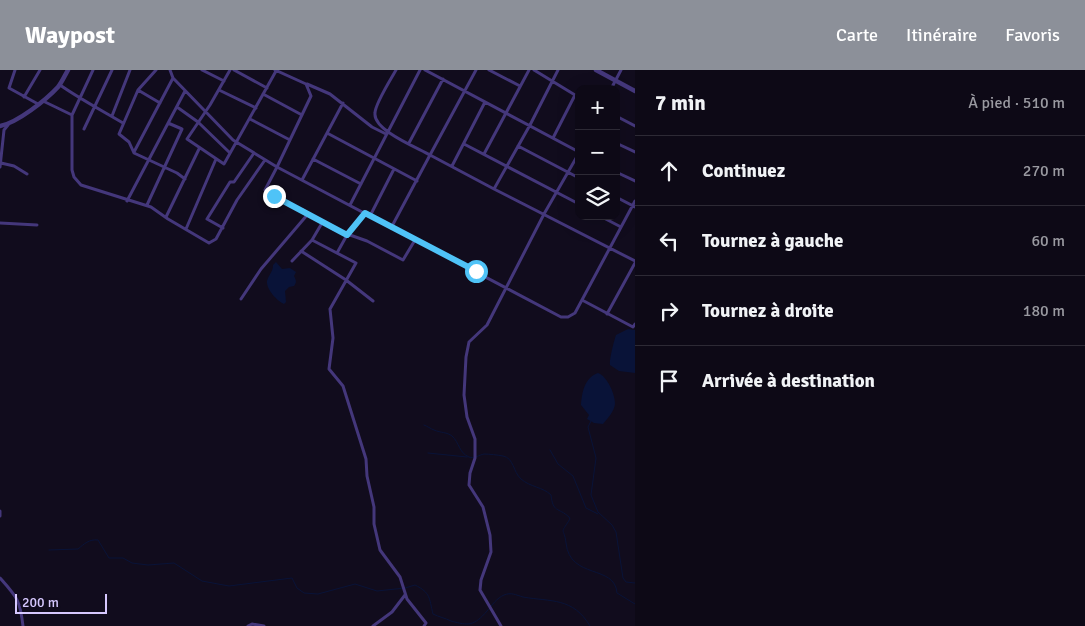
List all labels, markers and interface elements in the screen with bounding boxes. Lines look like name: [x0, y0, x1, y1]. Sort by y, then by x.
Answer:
text: Waypost: [25, 20, 115, 50]
text: Carte: [836, 24, 878, 46]
text: Itinéraire: [906, 24, 977, 46]
text: Favoris: [1005, 24, 1060, 46]
map controls: [575, 85, 620, 220]
button: +: [575, 85, 620, 130]
text: 7 min: [655, 90, 706, 116]
text: À pied · 510 m: [968, 93, 1065, 113]
button: −: [575, 130, 620, 175]
icon: ahead: [655, 157, 683, 185]
text: Continuez: [702, 159, 785, 183]
text: 270 m: [1023, 161, 1065, 181]
button: layers: [575, 175, 620, 220]
route end: [263, 185, 286, 208]
icon: left: [655, 227, 683, 255]
text: Tournez à gauche: [702, 229, 843, 253]
text: 60 m: [1031, 231, 1065, 251]
route start: [465, 260, 488, 283]
icon: right: [655, 297, 683, 325]
text: Tournez à droite: [702, 299, 834, 323]
text: 180 m: [1023, 301, 1065, 321]
icon: arrive: [655, 367, 683, 395]
text: Arrivée à destination: [702, 369, 875, 393]
scale bar: [15, 591, 108, 614]
text: 200 m: [22, 594, 59, 611]

